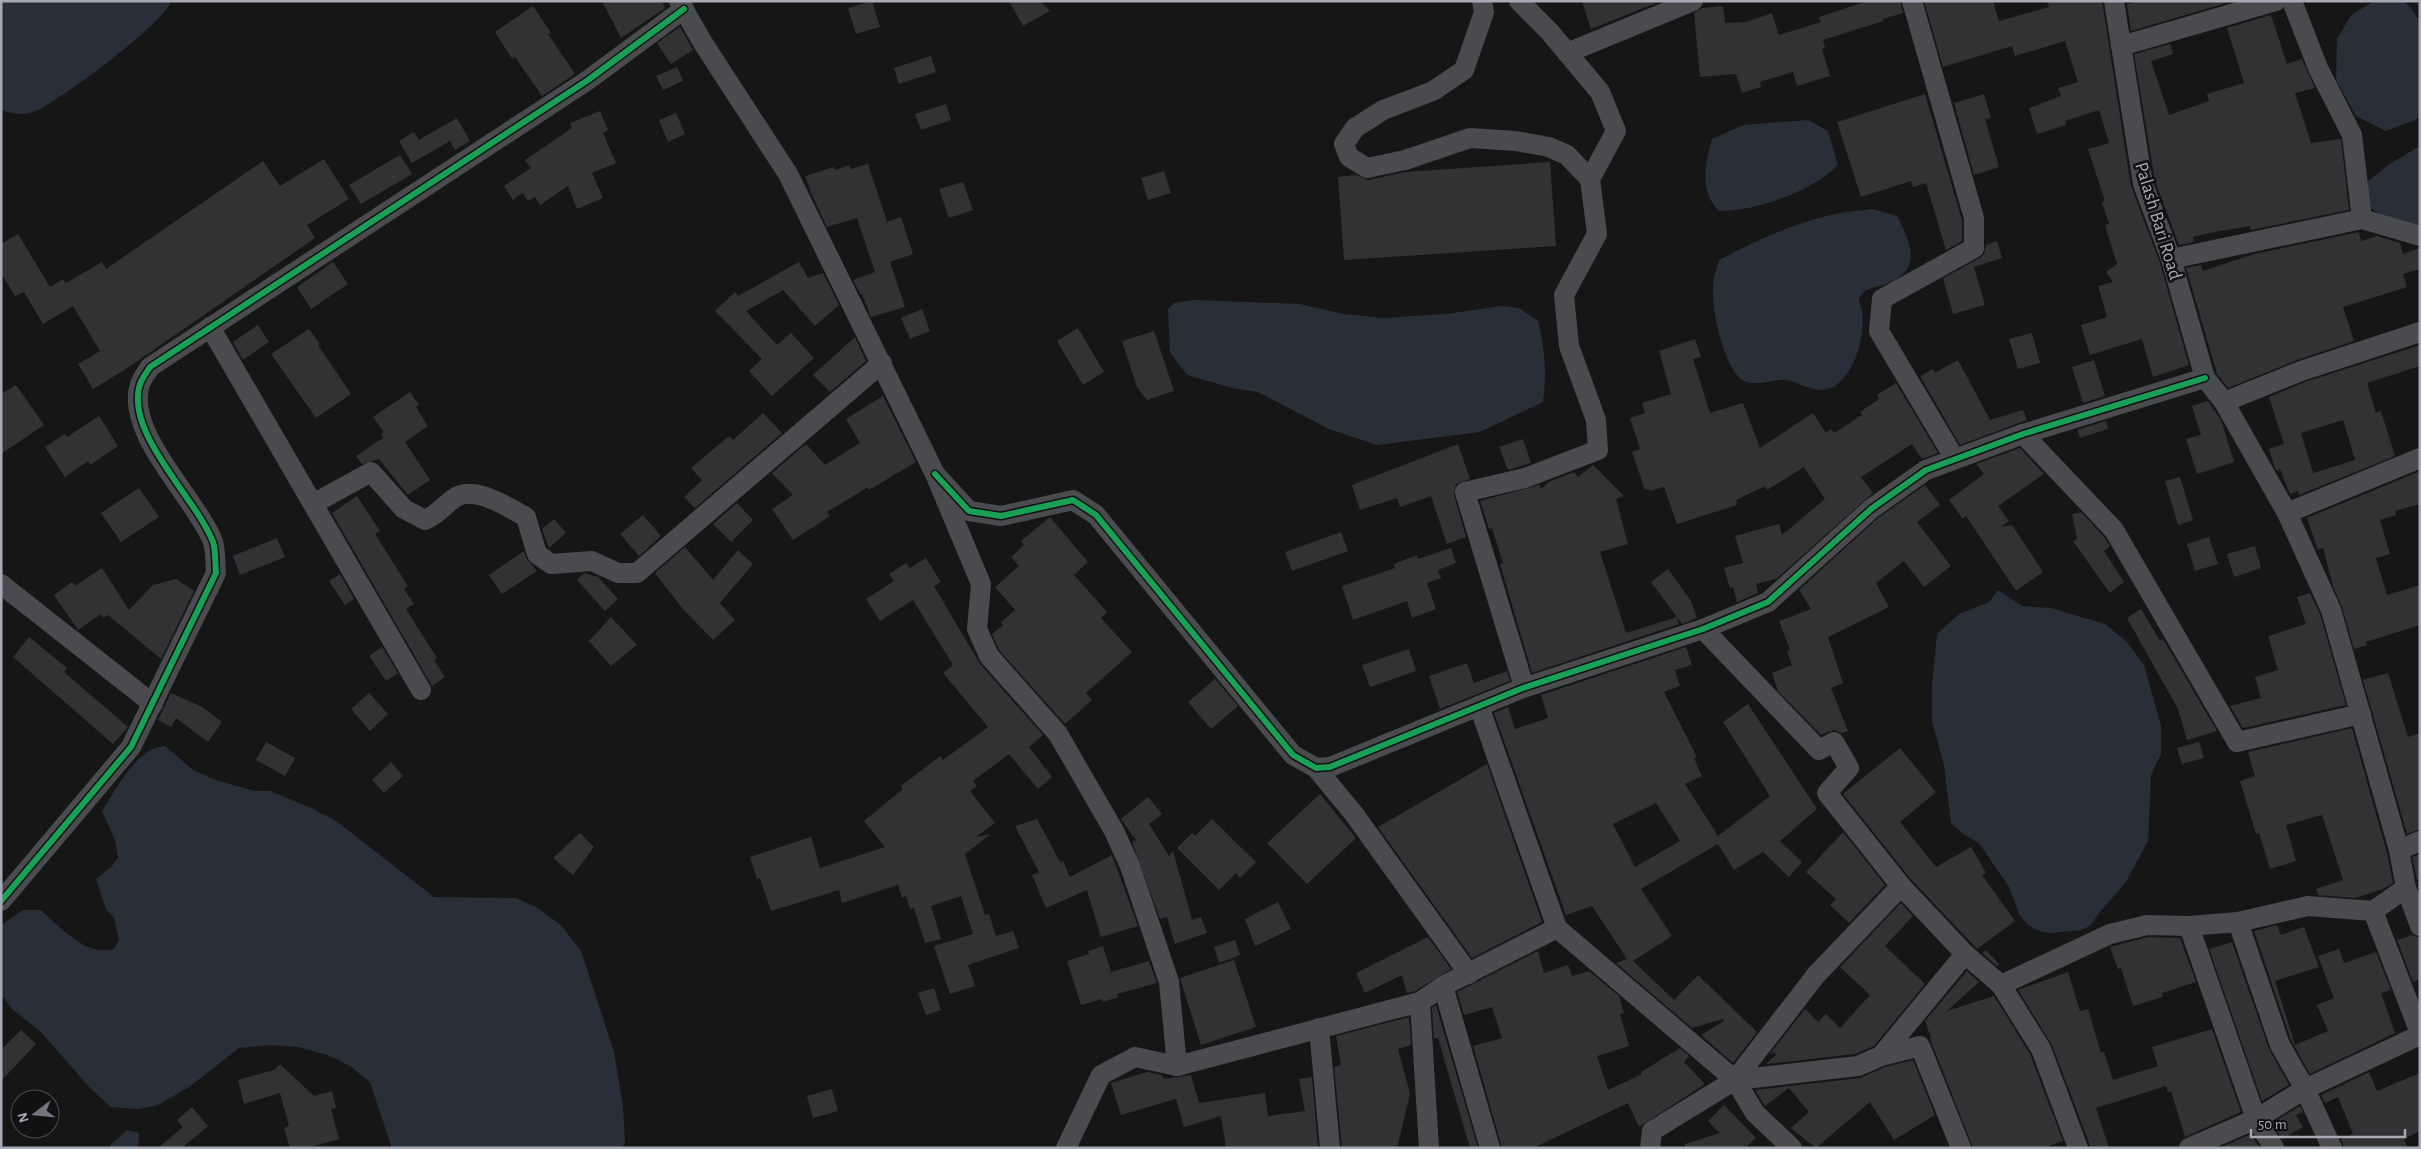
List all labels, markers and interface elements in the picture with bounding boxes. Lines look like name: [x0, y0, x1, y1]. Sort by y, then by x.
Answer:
street label: Palash Bari Road: [2131, 160, 2185, 282]
north arrow: [10, 1089, 60, 1139]
scale bar: [2251, 1106, 2405, 1138]
text: N: [15, 1111, 32, 1124]
text: 50 m: [2258, 1117, 2287, 1132]

